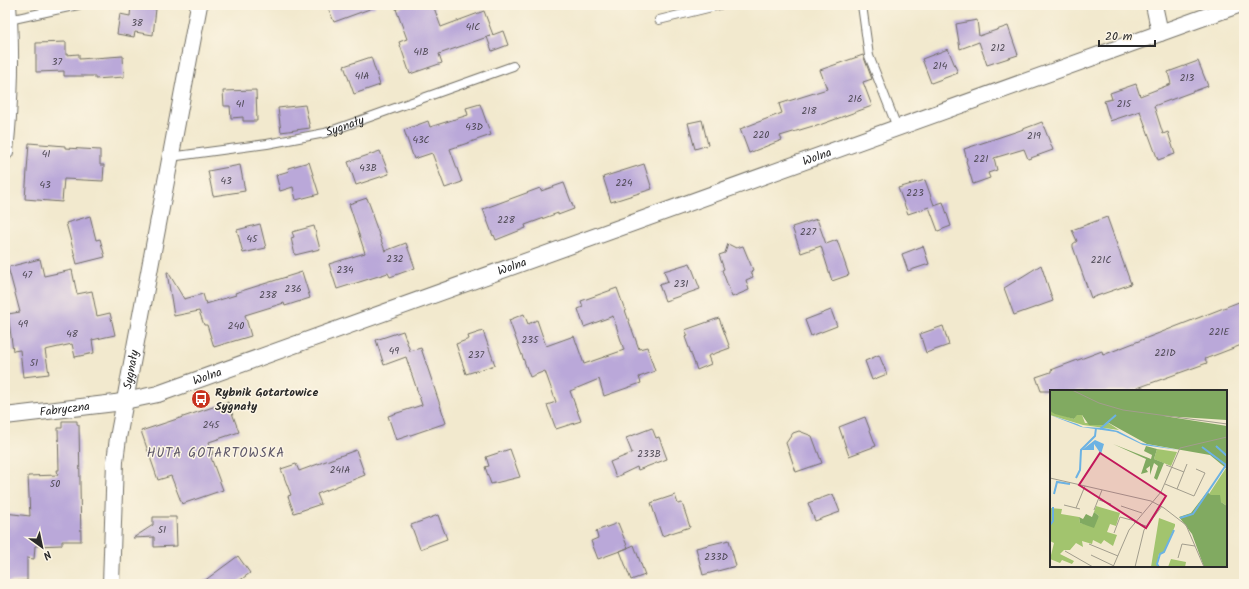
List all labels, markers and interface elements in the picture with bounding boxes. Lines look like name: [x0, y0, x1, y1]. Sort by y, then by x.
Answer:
house number: 38: [131, 15, 144, 31]
house number: 41C: [466, 19, 480, 35]
scale bar: [1099, 22, 1155, 48]
text: 20 m: [1105, 27, 1133, 46]
house number: 212: [991, 40, 1006, 56]
house number: 41B: [413, 44, 429, 60]
house number: 37: [52, 54, 63, 70]
house number: 214: [933, 58, 948, 74]
house number: 41A: [355, 68, 369, 84]
house number: 213: [1180, 70, 1195, 86]
house number: 216: [848, 91, 862, 107]
house number: 41: [236, 96, 244, 112]
house number: 215: [1117, 96, 1132, 112]
house number: 218: [802, 103, 817, 119]
street label: Sygnały: [323, 110, 367, 142]
house number: 43D: [465, 119, 483, 135]
house number: 220: [753, 127, 769, 143]
house number: 219: [1027, 128, 1041, 144]
house number: 43C: [412, 132, 430, 148]
street label: Wolna: [800, 143, 834, 171]
house number: 41: [42, 146, 50, 162]
house number: 221: [974, 151, 988, 167]
house number: 43B: [359, 160, 377, 176]
house number: 43: [220, 173, 232, 189]
house number: 224: [615, 175, 633, 191]
house number: 43: [39, 177, 51, 193]
house number: 223: [906, 185, 924, 201]
house number: 228: [497, 212, 516, 228]
house number: 227: [800, 224, 817, 240]
house number: 45: [247, 231, 258, 247]
house number: 232: [386, 251, 404, 267]
street label: Wolna: [495, 252, 530, 280]
house number: 221C: [1091, 252, 1111, 268]
house number: 234: [336, 262, 354, 278]
house number: 47: [22, 267, 32, 283]
house number: 231: [674, 276, 688, 292]
house number: 236: [284, 281, 302, 297]
house number: 238: [259, 287, 278, 303]
house number: 49: [18, 316, 28, 332]
house number: 240: [228, 318, 244, 334]
house number: 221E: [1209, 324, 1230, 340]
house number: 48: [66, 326, 79, 342]
house number: 235: [522, 332, 539, 348]
house number: 49: [389, 343, 399, 359]
house number: 221D: [1154, 345, 1176, 361]
house number: 237: [468, 347, 484, 363]
street label: Sygnały: [118, 348, 144, 391]
house number: 51: [30, 355, 38, 371]
street label: Wolna: [190, 362, 225, 390]
place label: Rybnik Gotartowice Sygnały: [215, 383, 318, 416]
bus stop icon: Rybnik Gotartowice Sygnały: [190, 388, 212, 410]
inset map: [1050, 390, 1227, 567]
street label: Fabryczna: [38, 397, 91, 421]
house number: 245: [203, 417, 220, 433]
district label: HUTA GOTARTOWSKA: [147, 443, 285, 464]
house number: 233B: [637, 446, 661, 462]
house number: 241A: [330, 462, 350, 478]
house number: 50: [50, 476, 60, 492]
house number: 51: [158, 522, 166, 538]
north arrow: [22, 527, 62, 567]
text: N: [39, 545, 55, 564]
house number: 233D: [704, 549, 728, 565]

